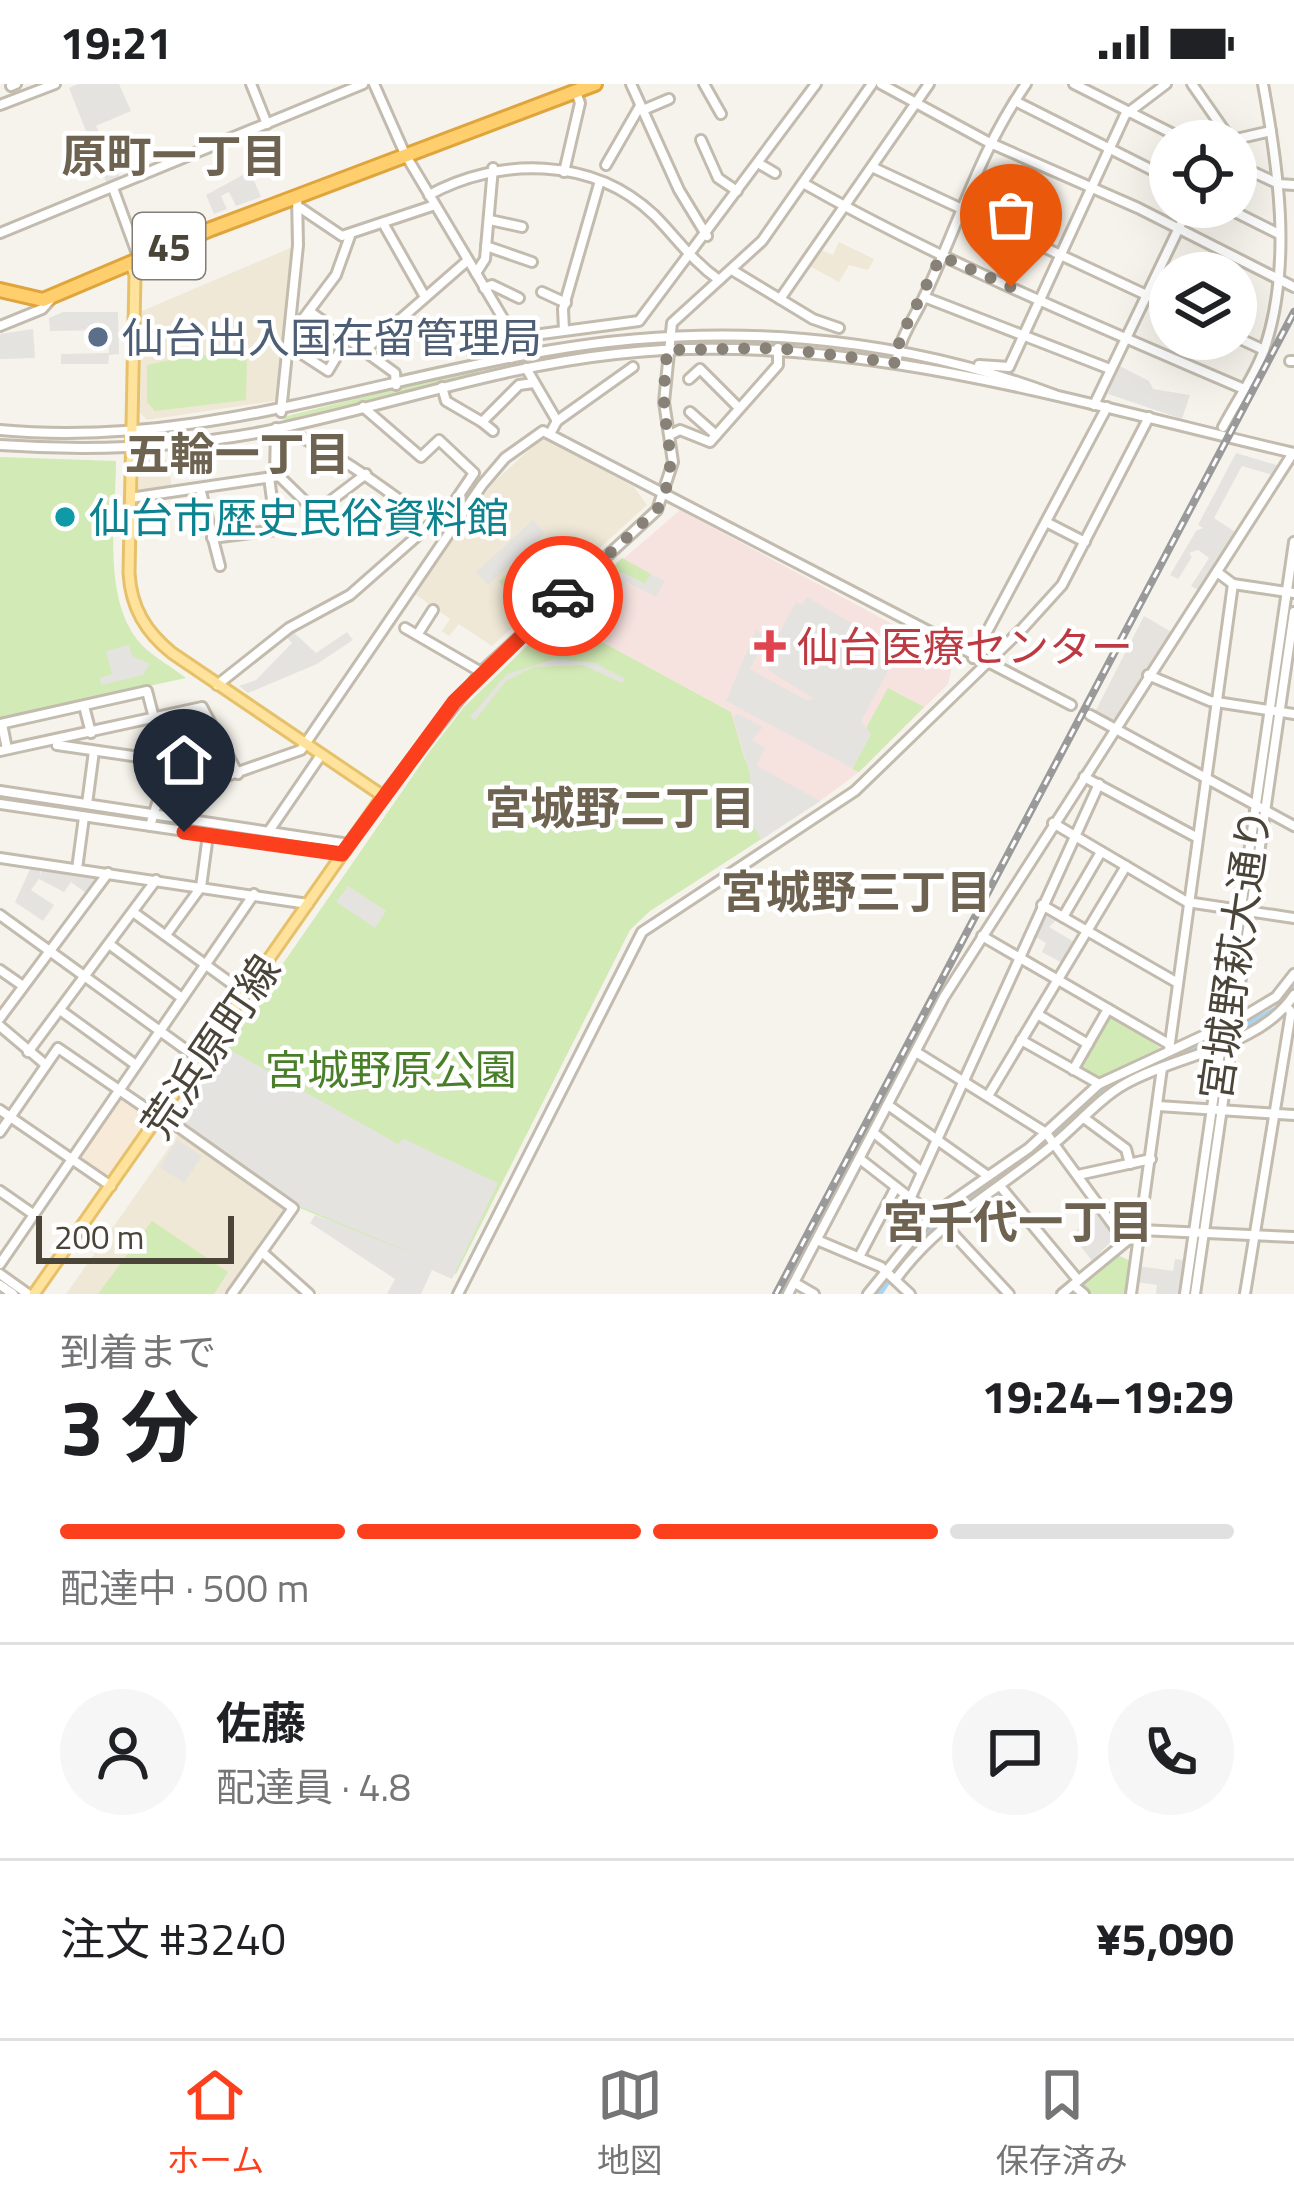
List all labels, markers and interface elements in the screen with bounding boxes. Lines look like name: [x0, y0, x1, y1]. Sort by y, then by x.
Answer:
text: 19:21: [60, 8, 172, 76]
map controls: [1149, 120, 1257, 360]
button: locate: [1149, 120, 1257, 228]
district label: 原町一丁目: [61, 121, 287, 189]
pin: [960, 164, 1062, 287]
icon: bag: [978, 182, 1044, 248]
road number: 45: [133, 213, 205, 279]
button: layers: [1149, 252, 1257, 360]
place label: 仙台出入国在留管理局: [122, 305, 542, 369]
marker: 仙台出入国在留管理局: [85, 324, 111, 350]
district label: 五輪一丁目: [124, 419, 350, 487]
place label: 仙台市歴史民俗資料館: [89, 485, 509, 549]
marker: 仙台市歴史民俗資料館: [52, 504, 78, 530]
courier: [503, 536, 623, 656]
icon: car: [530, 563, 596, 629]
place label: 仙台医療センター: [797, 614, 1133, 678]
marker: 仙台医療センター: [754, 630, 786, 662]
pin: [133, 709, 235, 832]
icon: home: [151, 727, 217, 793]
district label: 宮城野二丁目: [485, 773, 755, 841]
street label: 宮城野萩大通り: [1182, 804, 1286, 1104]
district label: 宮城野三丁目: [721, 857, 991, 925]
street label: 荒浜原町線: [125, 941, 295, 1151]
park label: 宮城野原公園: [265, 1037, 517, 1101]
district label: 宮千代一丁目: [883, 1187, 1153, 1255]
scale bar: [36, 1210, 234, 1263]
text: 200 m: [54, 1212, 144, 1262]
text: 到着まで: [60, 1322, 216, 1381]
text: 19:24–19:29: [982, 1362, 1234, 1430]
text: 3 分: [60, 1367, 199, 1485]
text: 配達中 · 500 m: [60, 1558, 309, 1617]
text: 佐藤: [216, 1688, 306, 1756]
button: person: [60, 1689, 186, 1815]
button: chat: [952, 1689, 1078, 1815]
button: phone: [1108, 1689, 1234, 1815]
text: 配達員 · 4.8: [216, 1757, 411, 1816]
text: 注文 #3240: [60, 1904, 286, 1972]
text: ¥5,090: [1096, 1904, 1234, 1972]
tab: ホーム: [166, 2062, 264, 2185]
tab: 地図: [597, 2062, 663, 2185]
tab: 保存済み: [996, 2062, 1128, 2185]

